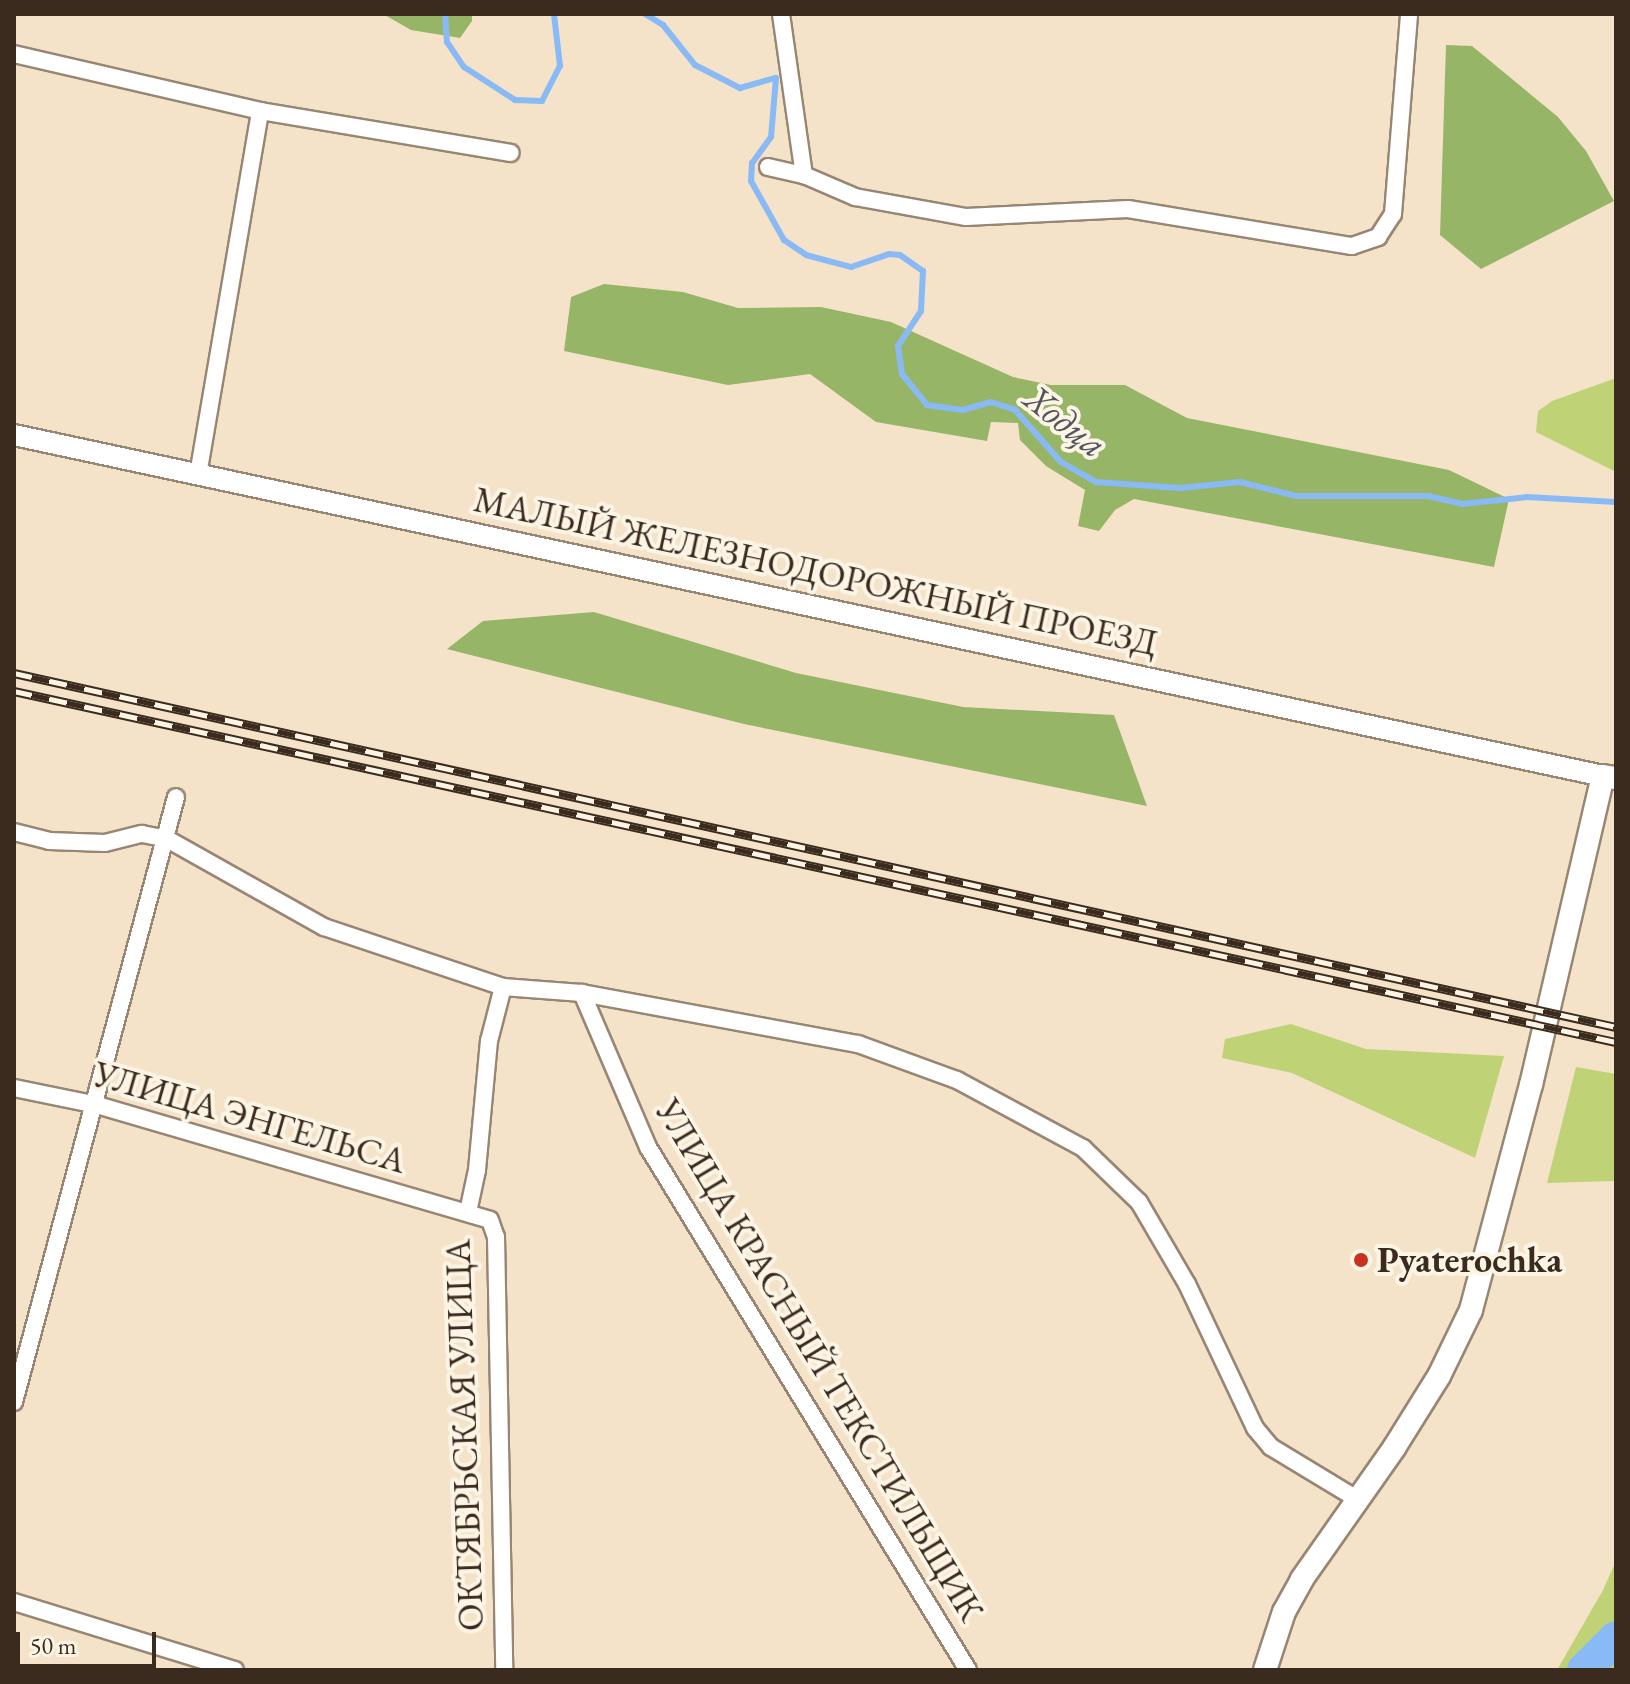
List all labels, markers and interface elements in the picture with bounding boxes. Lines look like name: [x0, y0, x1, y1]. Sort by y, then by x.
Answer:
water label: Ходца: [1016, 375, 1116, 467]
street label: МАЛЫЙ ЖЕЛЕЗНОДОРОЖНЫЙ ПРОЕЗД: [470, 477, 1162, 665]
street label: УЛИЦА ЭНГЕЛЬСА: [89, 1052, 411, 1182]
street label: УЛИЦА КРАСНЫЙ ТЕКСТИЛЬЩИК: [646, 1091, 994, 1629]
street label: ОКТЯБРЬСКАЯ УЛИЦА: [436, 1238, 492, 1632]
place label: Pyaterochka: [1377, 1238, 1562, 1282]
marker: Pyaterochka: [1352, 1251, 1370, 1269]
scale bar: [20, 1616, 160, 1666]
text: 50 m: [30, 1630, 77, 1661]

